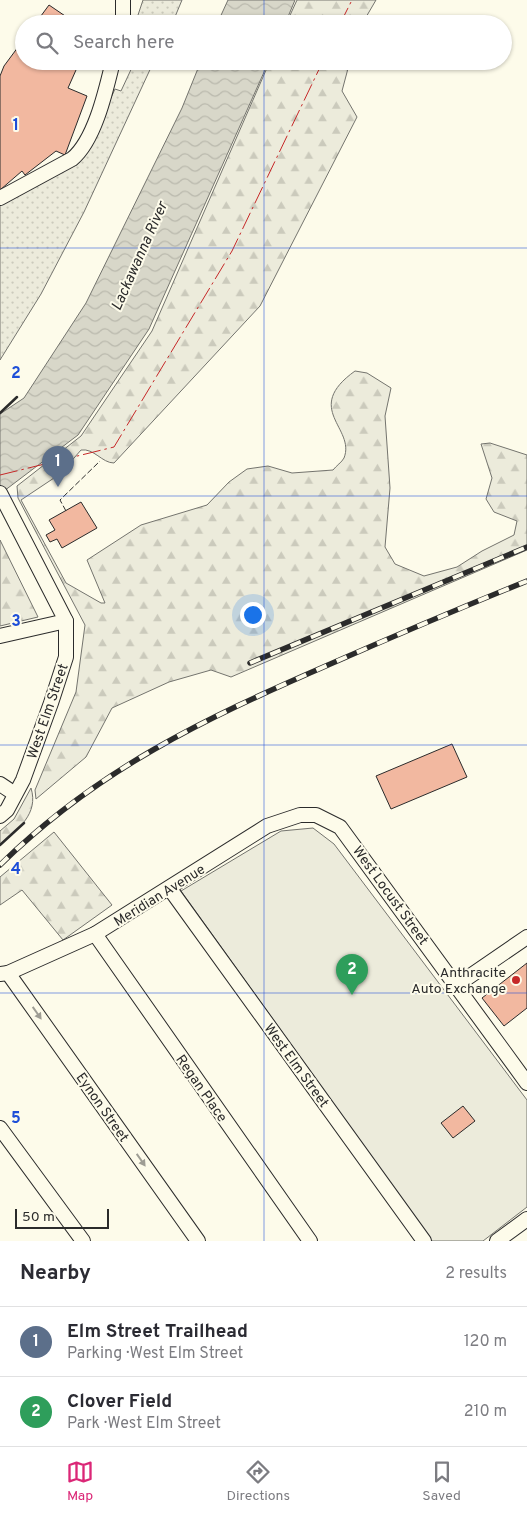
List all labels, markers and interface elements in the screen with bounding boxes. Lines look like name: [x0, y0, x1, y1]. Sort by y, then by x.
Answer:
search box: [15, 15, 512, 70]
icon: search: [33, 29, 61, 57]
text: Search here: [73, 31, 175, 55]
text: 1: [13, 116, 19, 136]
water label: Lackawanna River: [108, 198, 173, 314]
text: 2: [11, 364, 21, 384]
pin: 1: [42, 446, 74, 487]
your location: [240, 602, 266, 628]
text: 3: [11, 612, 21, 632]
street label: West Elm Street: [24, 662, 73, 761]
street label: West Locust Street: [348, 843, 431, 949]
text: 4: [11, 860, 21, 880]
street label: Meridian Avenue: [111, 861, 209, 931]
pin: 2: [336, 954, 368, 995]
place label: Anthracite Auto Exchange: [411, 965, 506, 998]
marker: Anthracite Auto Exchange: [510, 974, 522, 986]
one-way arrow: [31, 1006, 42, 1019]
street label: West Elm Street: [260, 1021, 332, 1111]
street label: Regan Place: [171, 1052, 230, 1126]
street label: Eynon Street: [72, 1070, 132, 1146]
text: 5: [11, 1109, 21, 1129]
one-way arrow: [136, 1153, 146, 1167]
scale bar: [15, 1206, 109, 1229]
text: 50 m: [22, 1209, 55, 1226]
text: Nearby: [20, 1260, 91, 1287]
text: 2 results: [445, 1264, 507, 1284]
text: Elm Street Trailhead: [67, 1320, 248, 1344]
text: 1: [33, 1332, 39, 1352]
text: 120 m: [464, 1332, 507, 1352]
text: Parking · West Elm Street: [67, 1344, 243, 1364]
text: Clover Field: [67, 1390, 172, 1414]
text: 2: [31, 1402, 41, 1422]
text: 210 m: [464, 1402, 507, 1422]
text: Park · West Elm Street: [67, 1414, 221, 1434]
tab: Map: [66, 1458, 94, 1505]
tab: Directions: [226, 1458, 290, 1505]
tab: Saved: [422, 1458, 461, 1505]

